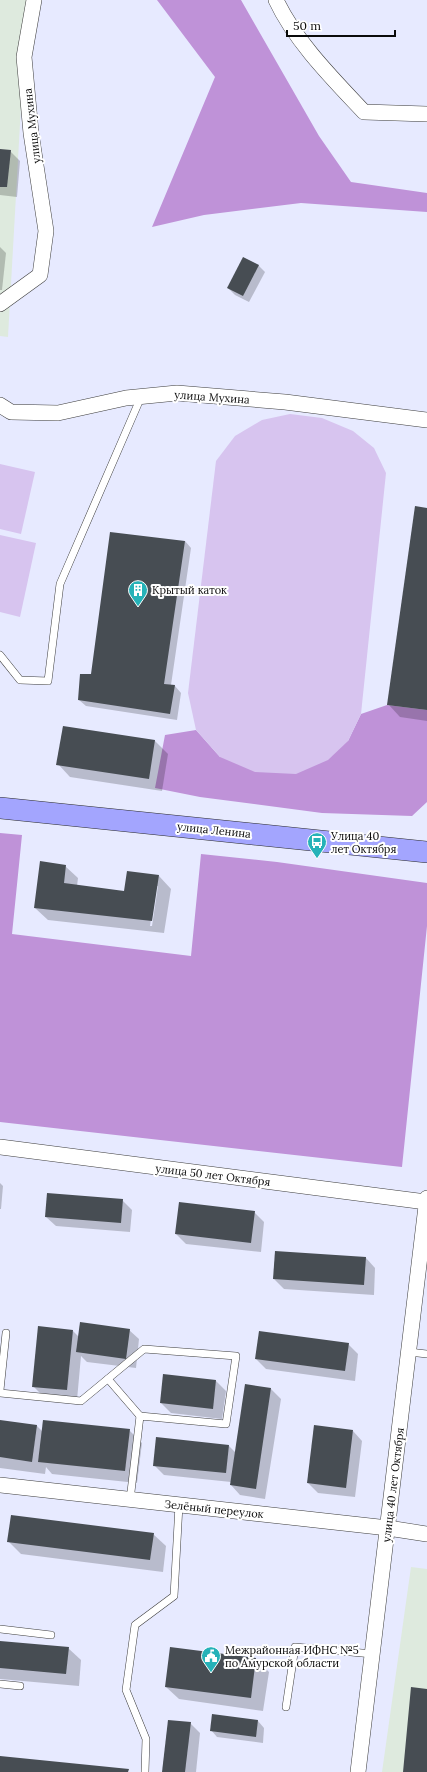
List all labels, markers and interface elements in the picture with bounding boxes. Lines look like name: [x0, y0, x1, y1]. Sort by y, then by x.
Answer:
scale bar: [287, 12, 395, 38]
text: 50 m: [293, 18, 321, 33]
street label: улица Мухина: [20, 87, 44, 164]
street label: улица Мухина: [174, 387, 251, 407]
building icon: Крытый каток: [127, 579, 149, 607]
place label: Крытый каток: [152, 583, 227, 597]
street label: улица Ленина: [176, 819, 252, 841]
place label: Улица 40 лет Октября: [330, 829, 396, 856]
bus stop icon: Улица 40 лет Октября: [306, 831, 328, 859]
street label: улица 50 лет Октября: [155, 1161, 271, 1189]
street label: улица 40 лет Октября: [379, 1427, 407, 1543]
street label: Зелёный переулок: [164, 1497, 264, 1521]
place label: Межрайонная ИФНС №5 по Амурской области: [225, 1643, 359, 1670]
public building icon: Межрайонная ИФНС №5 по Амурской области: [200, 1645, 222, 1673]

